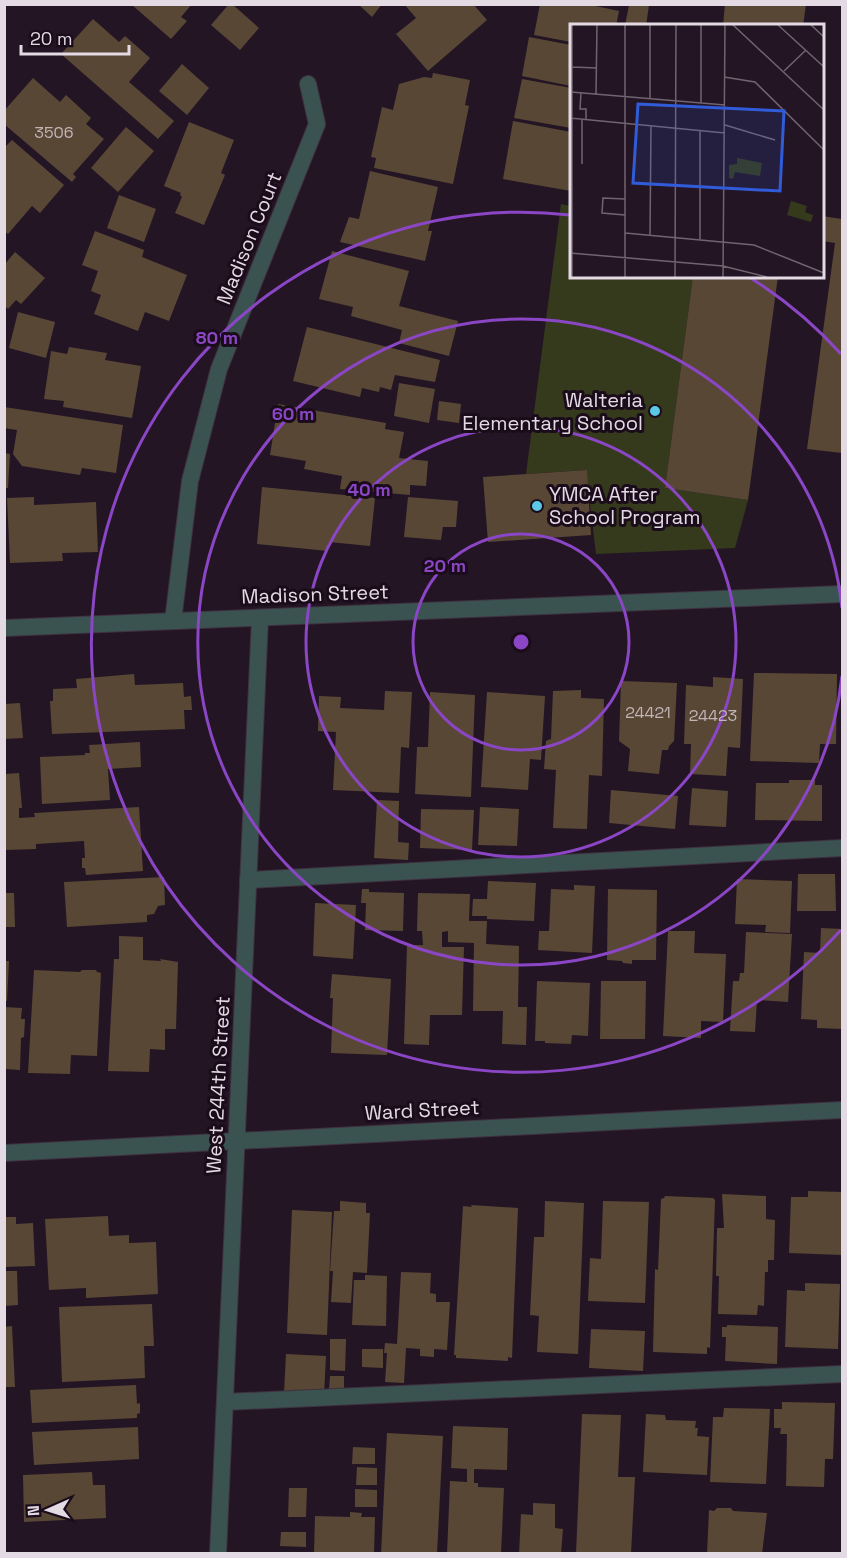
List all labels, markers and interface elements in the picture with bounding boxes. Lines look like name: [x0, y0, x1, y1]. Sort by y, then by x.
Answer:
scale bar: [21, 18, 129, 56]
inset map: [570, 24, 823, 278]
text: 20 m: [30, 27, 73, 50]
house number: 3506: [34, 122, 74, 143]
street label: Madison Court: [211, 168, 287, 308]
text: 80 m: [196, 326, 238, 349]
place label: Walteria Elementary School: [462, 387, 643, 436]
text: 60 m: [272, 402, 314, 425]
marker: Walteria Elementary School: [648, 404, 662, 418]
text: 40 m: [347, 478, 391, 501]
place label: YMCA After School Program: [549, 481, 701, 530]
marker: YMCA After School Program: [530, 499, 544, 513]
text: 20 m: [424, 554, 466, 577]
street label: Madison Street: [241, 578, 389, 610]
centre of rings: [511, 632, 531, 652]
house number: 24421: [625, 702, 671, 723]
house number: 24423: [689, 705, 737, 726]
street label: West 244th Street: [200, 995, 236, 1175]
street label: Ward Street: [364, 1094, 480, 1126]
north arrow: [18, 1480, 78, 1540]
text: N: [23, 1505, 44, 1517]

